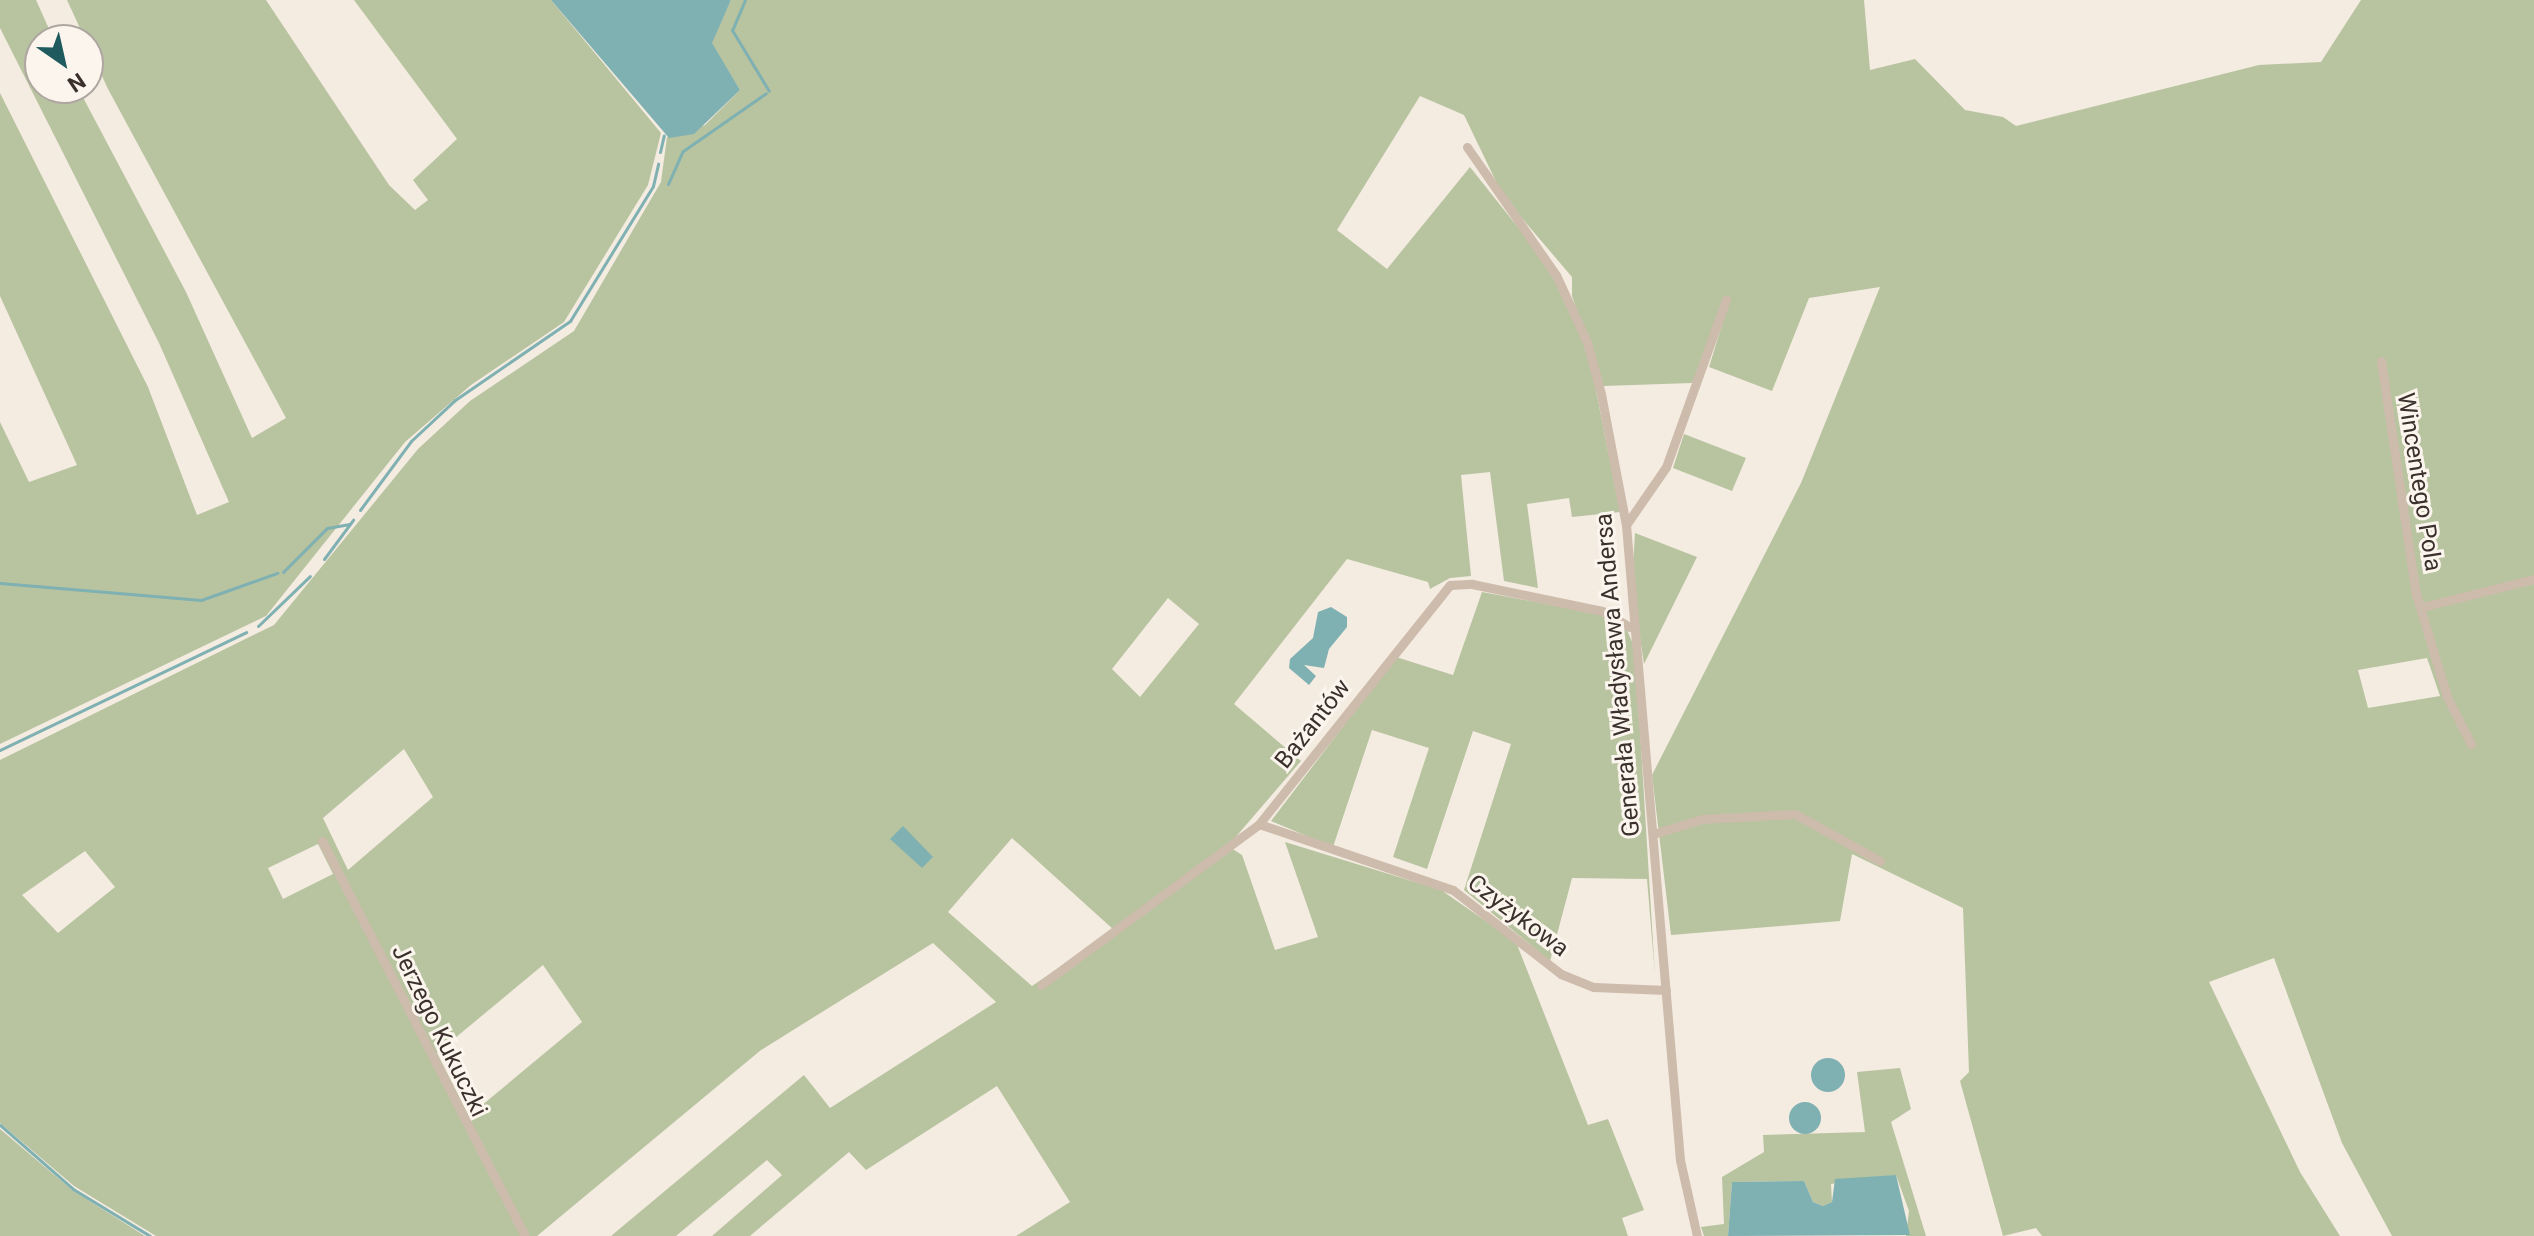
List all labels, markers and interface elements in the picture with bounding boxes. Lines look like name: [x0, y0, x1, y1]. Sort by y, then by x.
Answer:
north arrow: [24, 24, 104, 104]
text: N: [63, 68, 90, 97]
street label: Wincentego Pola: [2391, 391, 2447, 573]
street label: Generała Władysława Andersa: [1590, 512, 1646, 838]
street label: Bażantów: [1269, 674, 1357, 774]
street label: Czyżykowa: [1462, 869, 1574, 963]
street label: Jerzego Kukuczki: [385, 940, 493, 1122]

